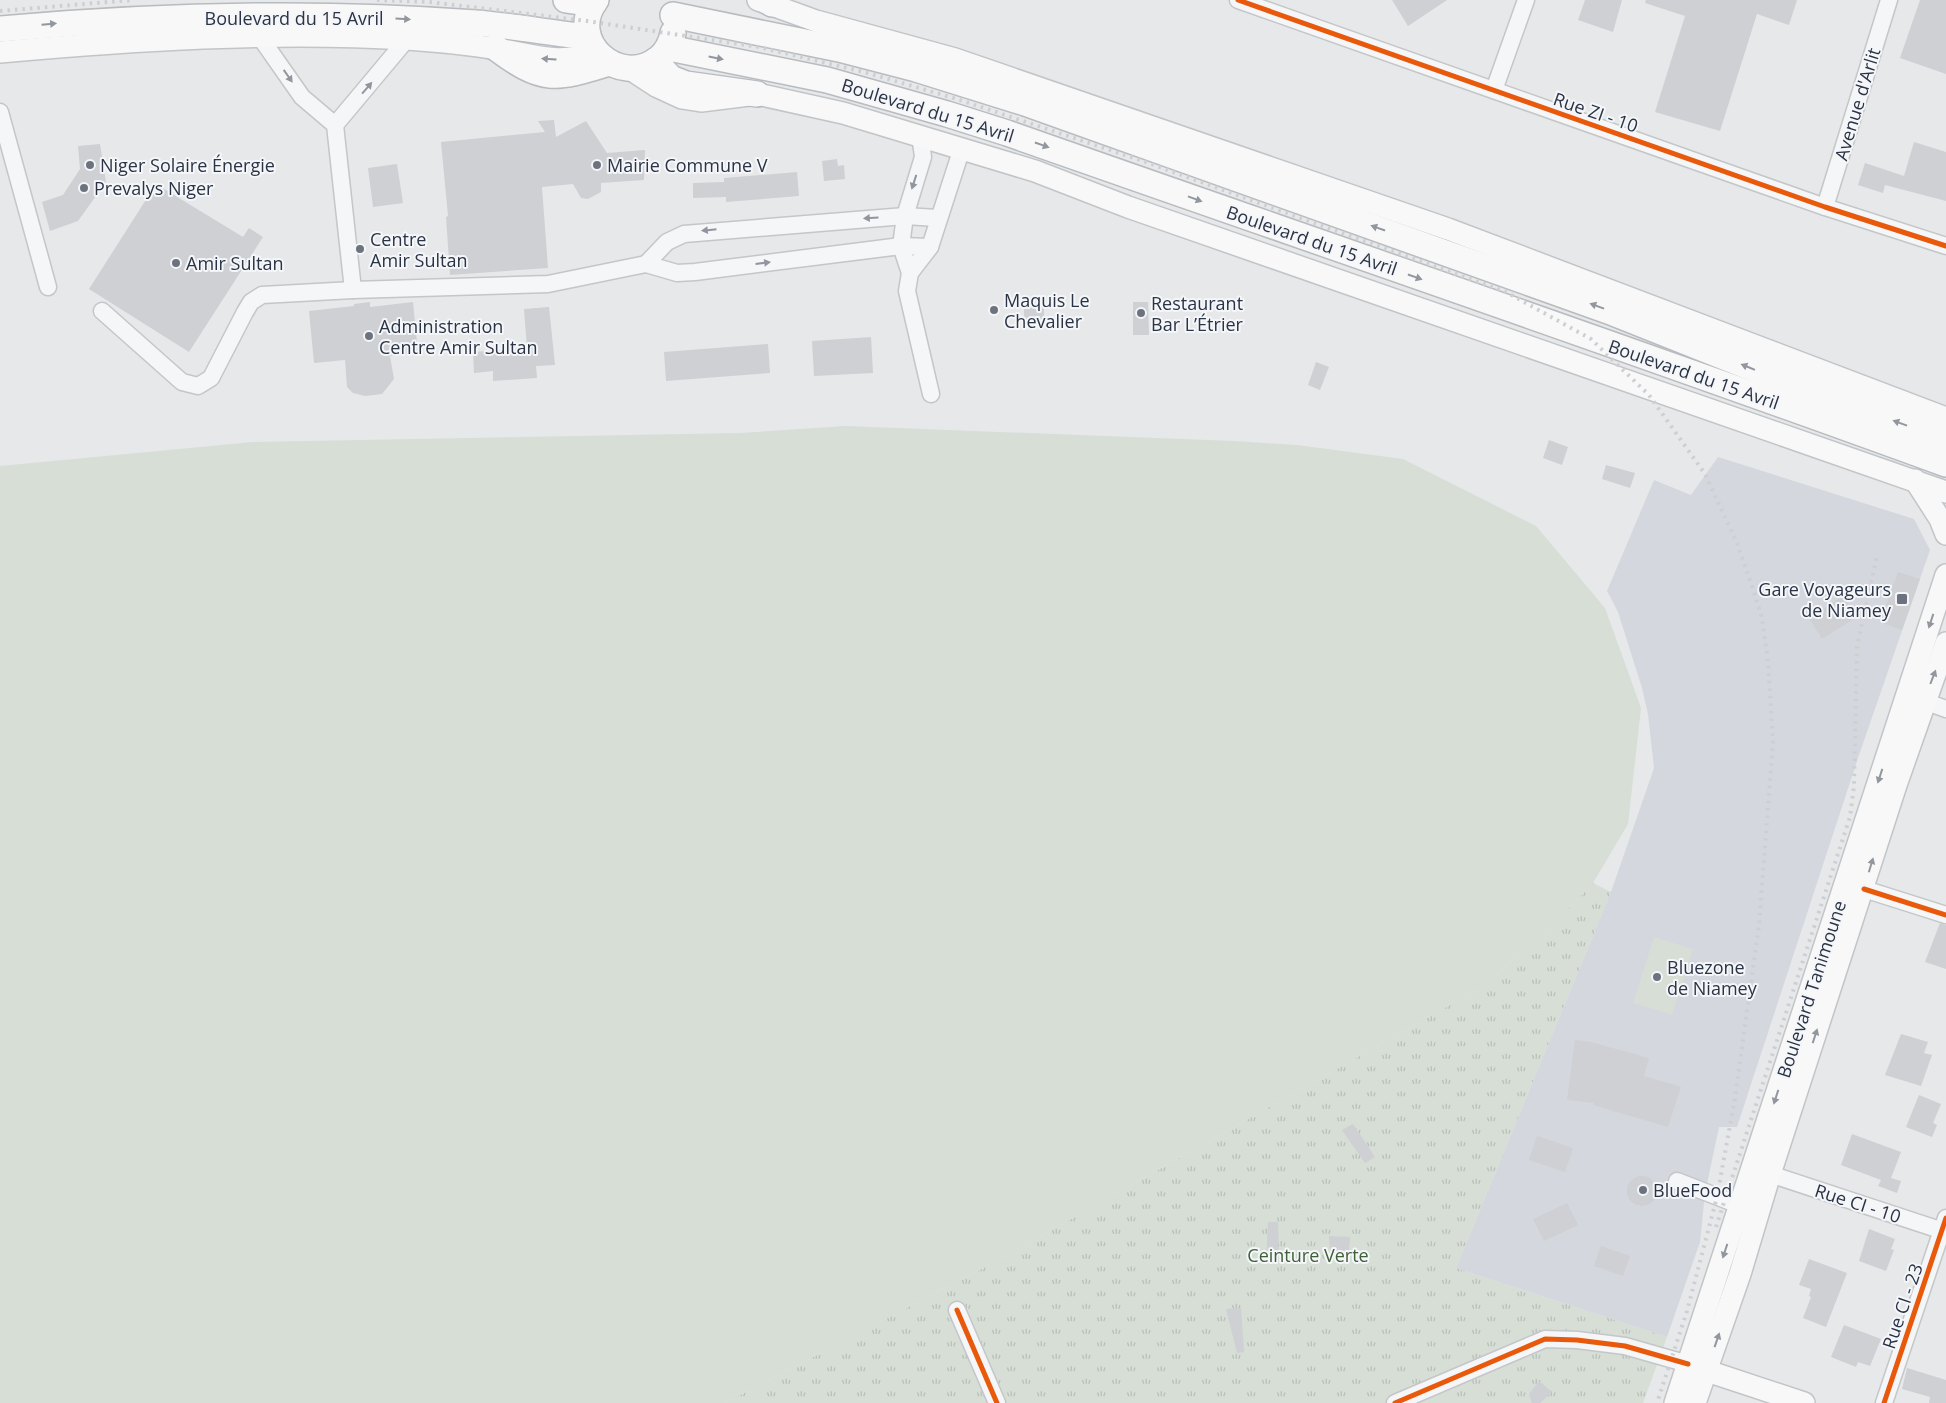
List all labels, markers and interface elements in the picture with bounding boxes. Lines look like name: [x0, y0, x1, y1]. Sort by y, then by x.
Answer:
street label: Boulevard du 15 Avril: [205, 6, 384, 30]
one-way arrow: [395, 16, 411, 24]
one-way arrow: [41, 20, 57, 28]
street label: Avenue d'Arlit: [1828, 45, 1886, 163]
one-way arrow: [709, 54, 724, 62]
one-way arrow: [541, 55, 557, 63]
one-way arrow: [282, 70, 292, 83]
street label: Boulevard du 15 Avril: [839, 72, 1017, 148]
one-way arrow: [361, 83, 373, 95]
street label: Rue ZI - 10: [1550, 86, 1642, 138]
one-way arrow: [1035, 141, 1050, 149]
place label: Niger Solaire Énergie: [100, 153, 275, 177]
place label: Mairie Commune V: [607, 153, 768, 177]
marker: Niger Solaire Énergie: [84, 159, 96, 171]
marker: Mairie Commune V: [591, 159, 603, 171]
one-way arrow: [910, 175, 918, 190]
place label: Prevalys Niger: [94, 176, 214, 200]
marker: Prevalys Niger: [78, 182, 90, 194]
one-way arrow: [1188, 195, 1203, 203]
street label: Boulevard du 15 Avril: [1223, 200, 1401, 280]
one-way arrow: [863, 215, 879, 223]
one-way arrow: [1370, 224, 1385, 232]
one-way arrow: [701, 226, 717, 234]
place label: Centre Amir Sultan: [370, 227, 468, 272]
marker: Centre Amir Sultan: [354, 243, 366, 255]
place label: Amir Sultan: [186, 251, 284, 275]
marker: Amir Sultan: [170, 257, 182, 269]
one-way arrow: [756, 259, 772, 267]
one-way arrow: [1407, 273, 1422, 281]
place label: Maquis Le Chevalier: [1004, 288, 1090, 333]
place label: Restaurant Bar L’Étrier: [1151, 291, 1244, 336]
one-way arrow: [1589, 302, 1604, 310]
marker: Maquis Le Chevalier: [988, 304, 1000, 316]
marker: Restaurant Bar L’Étrier: [1135, 307, 1147, 319]
place label: Administration Centre Amir Sultan: [379, 314, 538, 359]
marker: Administration Centre Amir Sultan: [363, 330, 375, 342]
street label: Boulevard du 15 Avril: [1605, 334, 1783, 414]
one-way arrow: [1740, 363, 1755, 371]
one-way arrow: [1892, 419, 1907, 427]
place label: Gare Voyageurs de Niamey: [1758, 577, 1892, 622]
marker: Gare Voyageurs de Niamey: [1895, 592, 1909, 606]
one-way arrow: [1927, 614, 1934, 629]
one-way arrow: [1929, 669, 1937, 684]
one-way arrow: [1876, 769, 1884, 784]
one-way arrow: [1868, 857, 1876, 872]
street label: Boulevard Tanimoune: [1771, 897, 1851, 1081]
place label: Bluezone de Niamey: [1667, 955, 1758, 1000]
marker: Bluezone de Niamey: [1651, 971, 1663, 983]
one-way arrow: [1812, 1028, 1820, 1043]
one-way arrow: [1771, 1089, 1779, 1104]
place label: BlueFood: [1653, 1178, 1732, 1202]
street label: Rue CI - 10: [1812, 1178, 1904, 1228]
marker: BlueFood: [1637, 1184, 1649, 1196]
park label: Ceinture Verte: [1247, 1243, 1369, 1267]
one-way arrow: [1721, 1244, 1728, 1259]
street label: Rue CI - 23: [1876, 1260, 1928, 1352]
one-way arrow: [1714, 1333, 1721, 1348]

